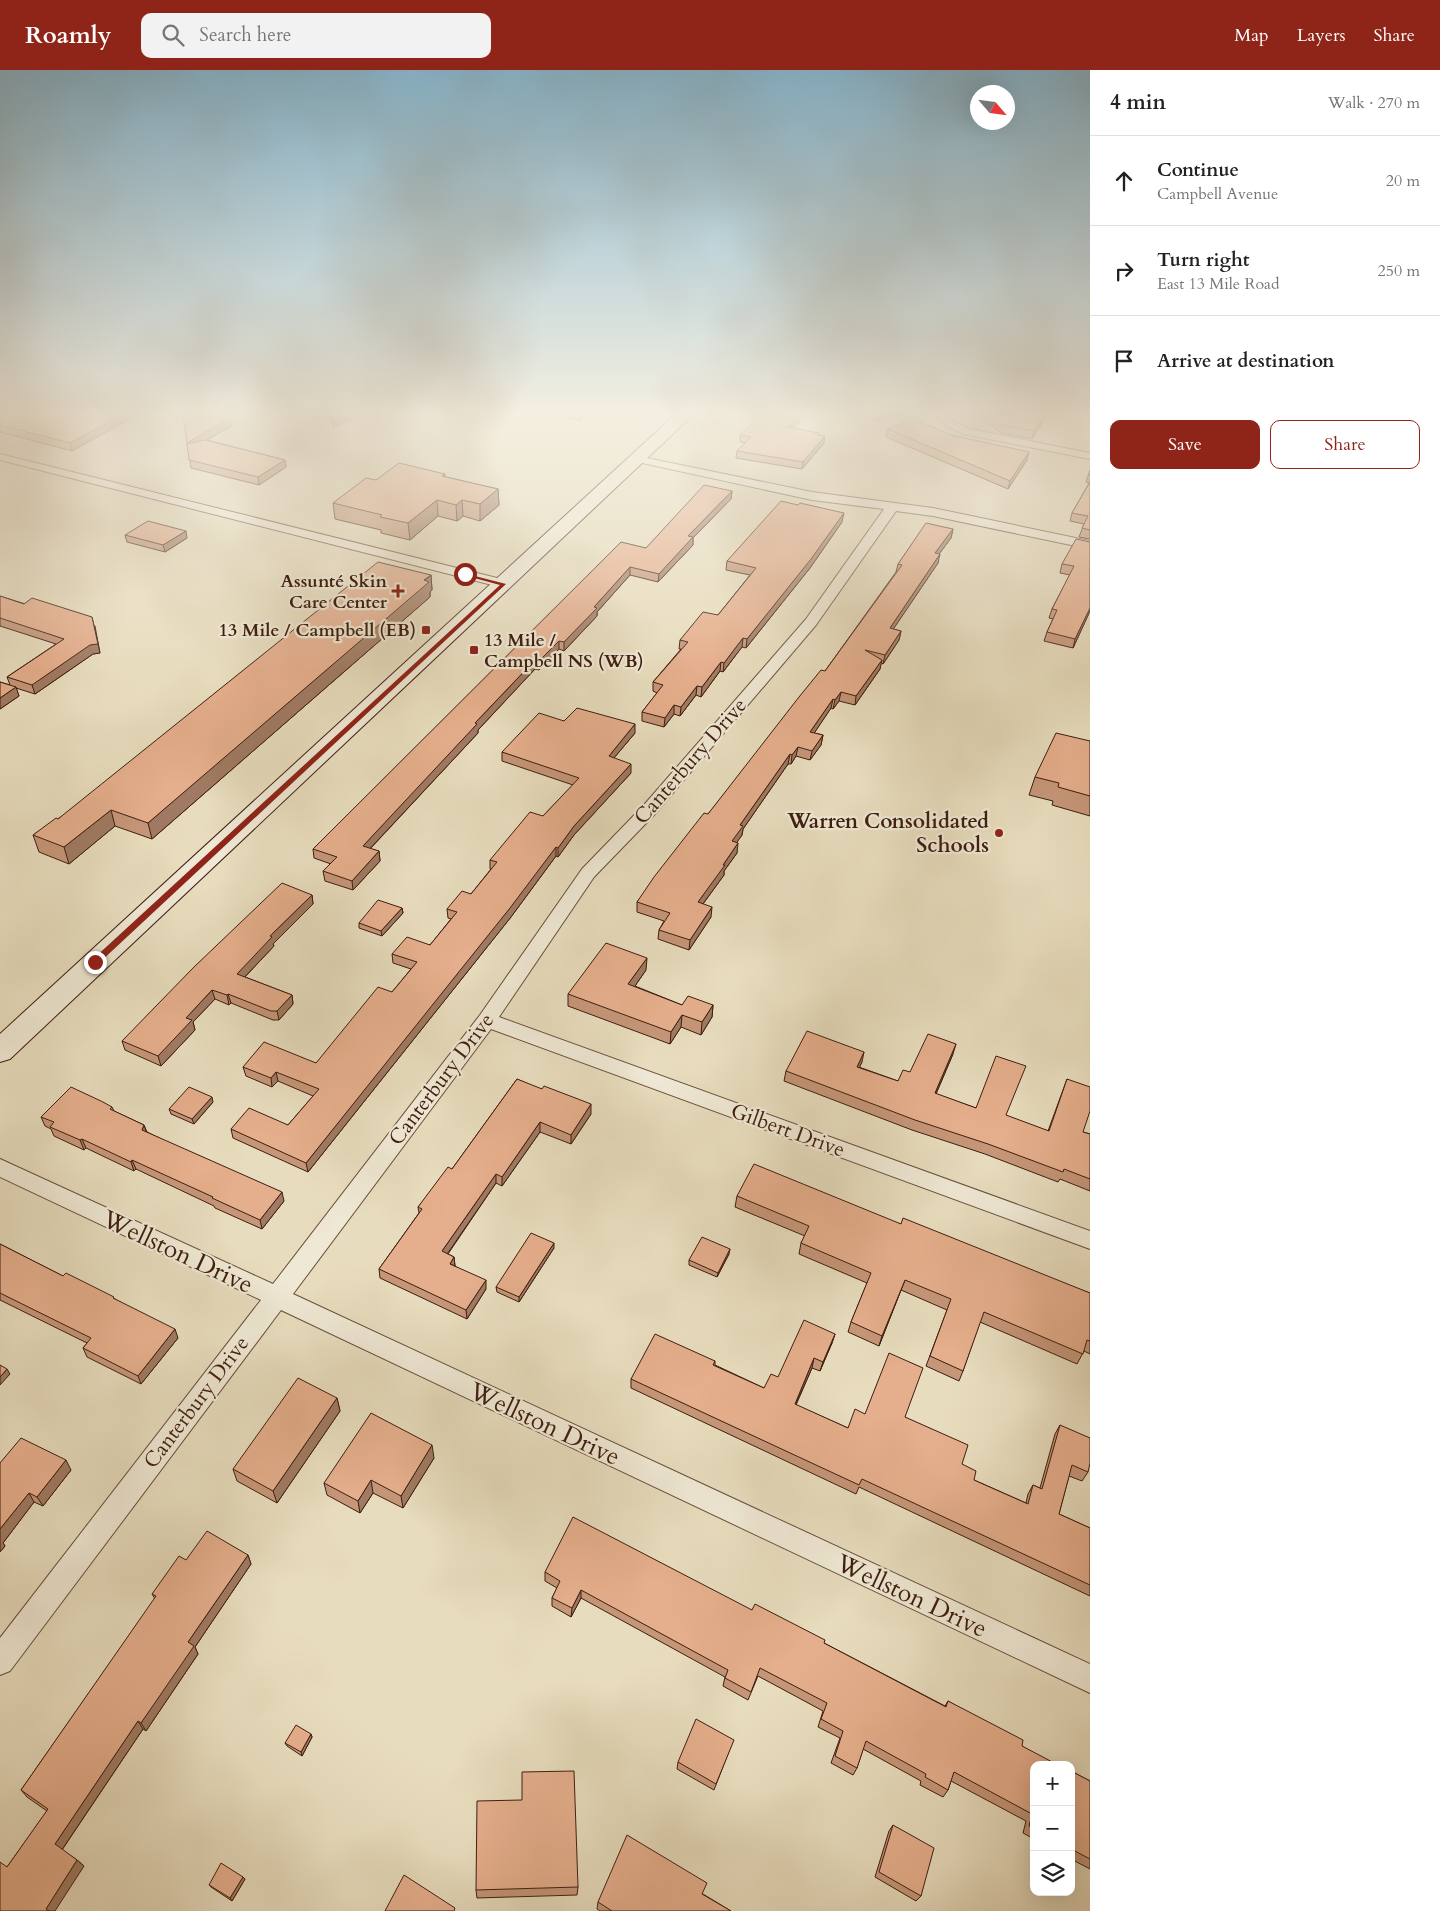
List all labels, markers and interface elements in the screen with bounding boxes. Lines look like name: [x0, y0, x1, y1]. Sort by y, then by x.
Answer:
search box: [141, 13, 491, 58]
text: Roamly: [25, 19, 111, 52]
icon: search: [159, 21, 187, 49]
text: Search here: [199, 22, 291, 48]
text: Map: [1234, 23, 1269, 48]
text: Layers: [1297, 23, 1346, 48]
text: Share: [1374, 23, 1415, 48]
north arrow: [970, 85, 1015, 130]
text: 4 min: [1110, 88, 1166, 117]
text: Walk · 270 m: [1328, 92, 1420, 114]
text: Continue: [1157, 157, 1239, 183]
icon: ahead: [1110, 167, 1138, 195]
text: 20 m: [1386, 170, 1420, 192]
text: Campbell Avenue: [1157, 183, 1278, 205]
text: Turn right: [1157, 247, 1249, 273]
icon: right: [1110, 257, 1138, 285]
text: 250 m: [1378, 260, 1420, 282]
text: East 13 Mile Road: [1157, 273, 1280, 295]
icon: arrive: [1110, 347, 1138, 375]
text: Arrive at destination: [1157, 348, 1334, 374]
button: Save: [1110, 420, 1260, 469]
button: Share: [1270, 420, 1420, 469]
route start: [454, 563, 477, 586]
place label: Assunté Skin Care Center: [280, 569, 388, 615]
marker: Assunté Skin Care Center: [391, 584, 405, 598]
place label: 13 Mile / Campbell (EB): [219, 618, 416, 643]
marker: 13 Mile / Campbell (EB): [420, 624, 432, 636]
place label: 13 Mile / Campbell NS (WB): [484, 628, 644, 674]
marker: 13 Mile / Campbell NS (WB): [468, 644, 480, 656]
street label: Canterbury Drive: [627, 692, 753, 831]
place label: Warren Consolidated Schools: [786, 807, 989, 860]
marker: Warren Consolidated Schools: [993, 827, 1005, 839]
route end: [84, 951, 107, 974]
street label: Canterbury Drive: [382, 1007, 501, 1151]
street label: Gilbert Drive: [727, 1096, 849, 1165]
street label: Wellston Drive: [96, 1202, 259, 1302]
street label: Canterbury Drive: [137, 1330, 256, 1474]
street label: Wellston Drive: [463, 1374, 626, 1474]
street label: Wellston Drive: [830, 1546, 993, 1646]
map controls: [1030, 1761, 1075, 1896]
button: +: [1030, 1761, 1075, 1806]
button: −: [1030, 1806, 1075, 1851]
button: layers: [1030, 1851, 1075, 1896]

